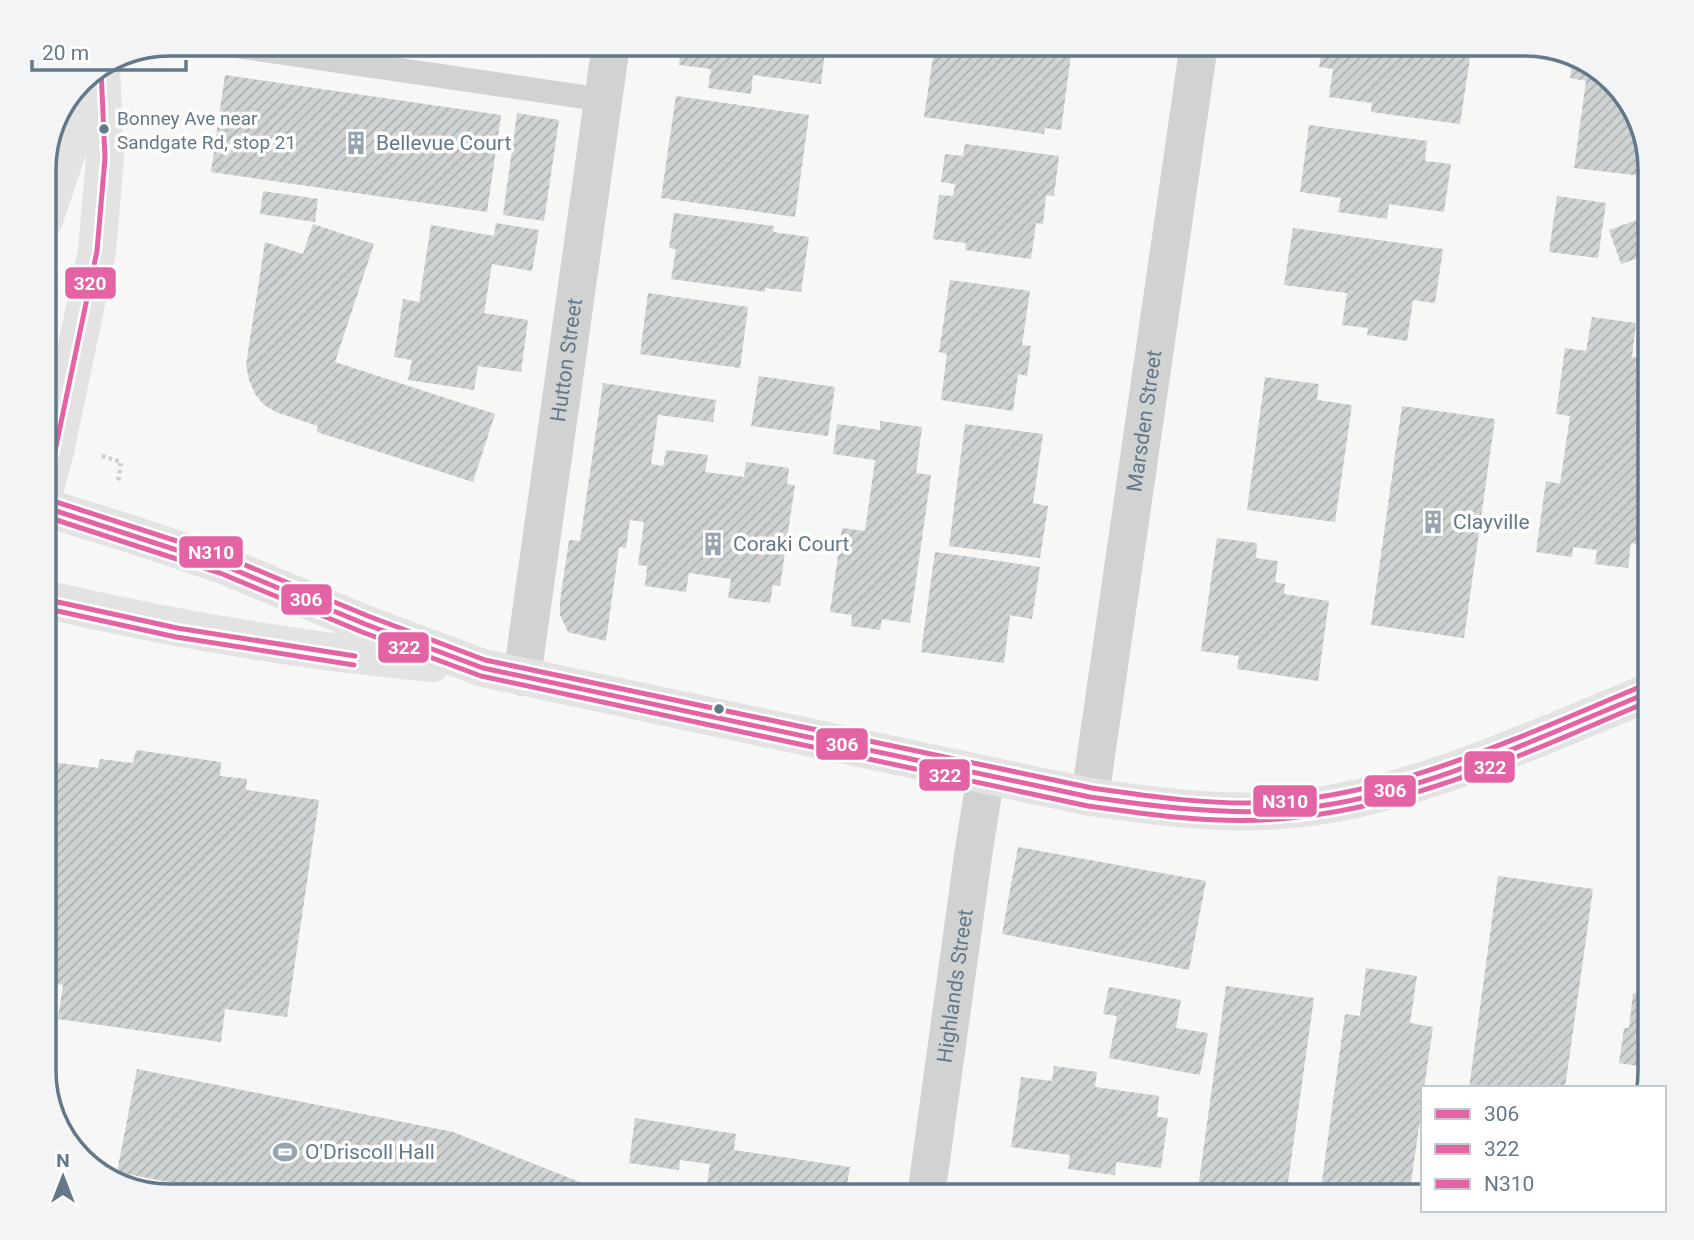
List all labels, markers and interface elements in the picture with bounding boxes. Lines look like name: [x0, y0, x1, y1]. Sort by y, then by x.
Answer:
scale bar: [32, 28, 186, 72]
text: 20 m: [42, 41, 89, 65]
place label: Bonney Ave near Sandgate Rd, stop 21: [117, 107, 296, 154]
marker: Bonney Ave near Sandgate Rd, stop 21: [97, 122, 111, 136]
building icon: Bellevue Court: [342, 129, 370, 157]
place label: Bellevue Court: [376, 131, 511, 155]
line badge: 320: [64, 266, 117, 300]
text: 320: [74, 272, 106, 295]
street label: Hutton Street: [546, 297, 587, 423]
street label: Marsden Street: [1122, 348, 1167, 493]
building icon: Clayville: [1419, 508, 1447, 536]
place label: Clayville: [1453, 510, 1530, 534]
building icon: Coraki Court: [699, 530, 727, 558]
place label: Coraki Court: [733, 532, 850, 556]
line badge: N310: [178, 535, 244, 569]
text: N310: [188, 541, 234, 564]
line badge: 306: [280, 583, 333, 616]
text: 306: [290, 588, 322, 611]
line badge: 322: [377, 631, 430, 664]
text: 322: [388, 636, 420, 659]
unlabelled marker: [712, 702, 726, 716]
line badge: 306: [815, 727, 869, 761]
text: 306: [826, 733, 858, 756]
line badge: 322: [1463, 750, 1516, 784]
text: 322: [1474, 756, 1506, 779]
line badge: 322: [918, 758, 971, 792]
text: 322: [929, 764, 961, 787]
line badge: 306: [1363, 774, 1417, 808]
text: 306: [1374, 779, 1406, 802]
line badge: N310: [1252, 784, 1318, 818]
text: N310: [1262, 790, 1308, 813]
street label: Highlands Street: [933, 907, 978, 1064]
legend: [1421, 1086, 1666, 1212]
text: 306: [1484, 1102, 1519, 1126]
text: 322: [1484, 1137, 1520, 1161]
sports icon: O'Driscoll Hall: [271, 1138, 299, 1166]
place label: O'Driscoll Hall: [305, 1140, 435, 1164]
north arrow: [28, 1142, 98, 1212]
text: N: [56, 1149, 70, 1172]
text: N310: [1484, 1172, 1534, 1196]

